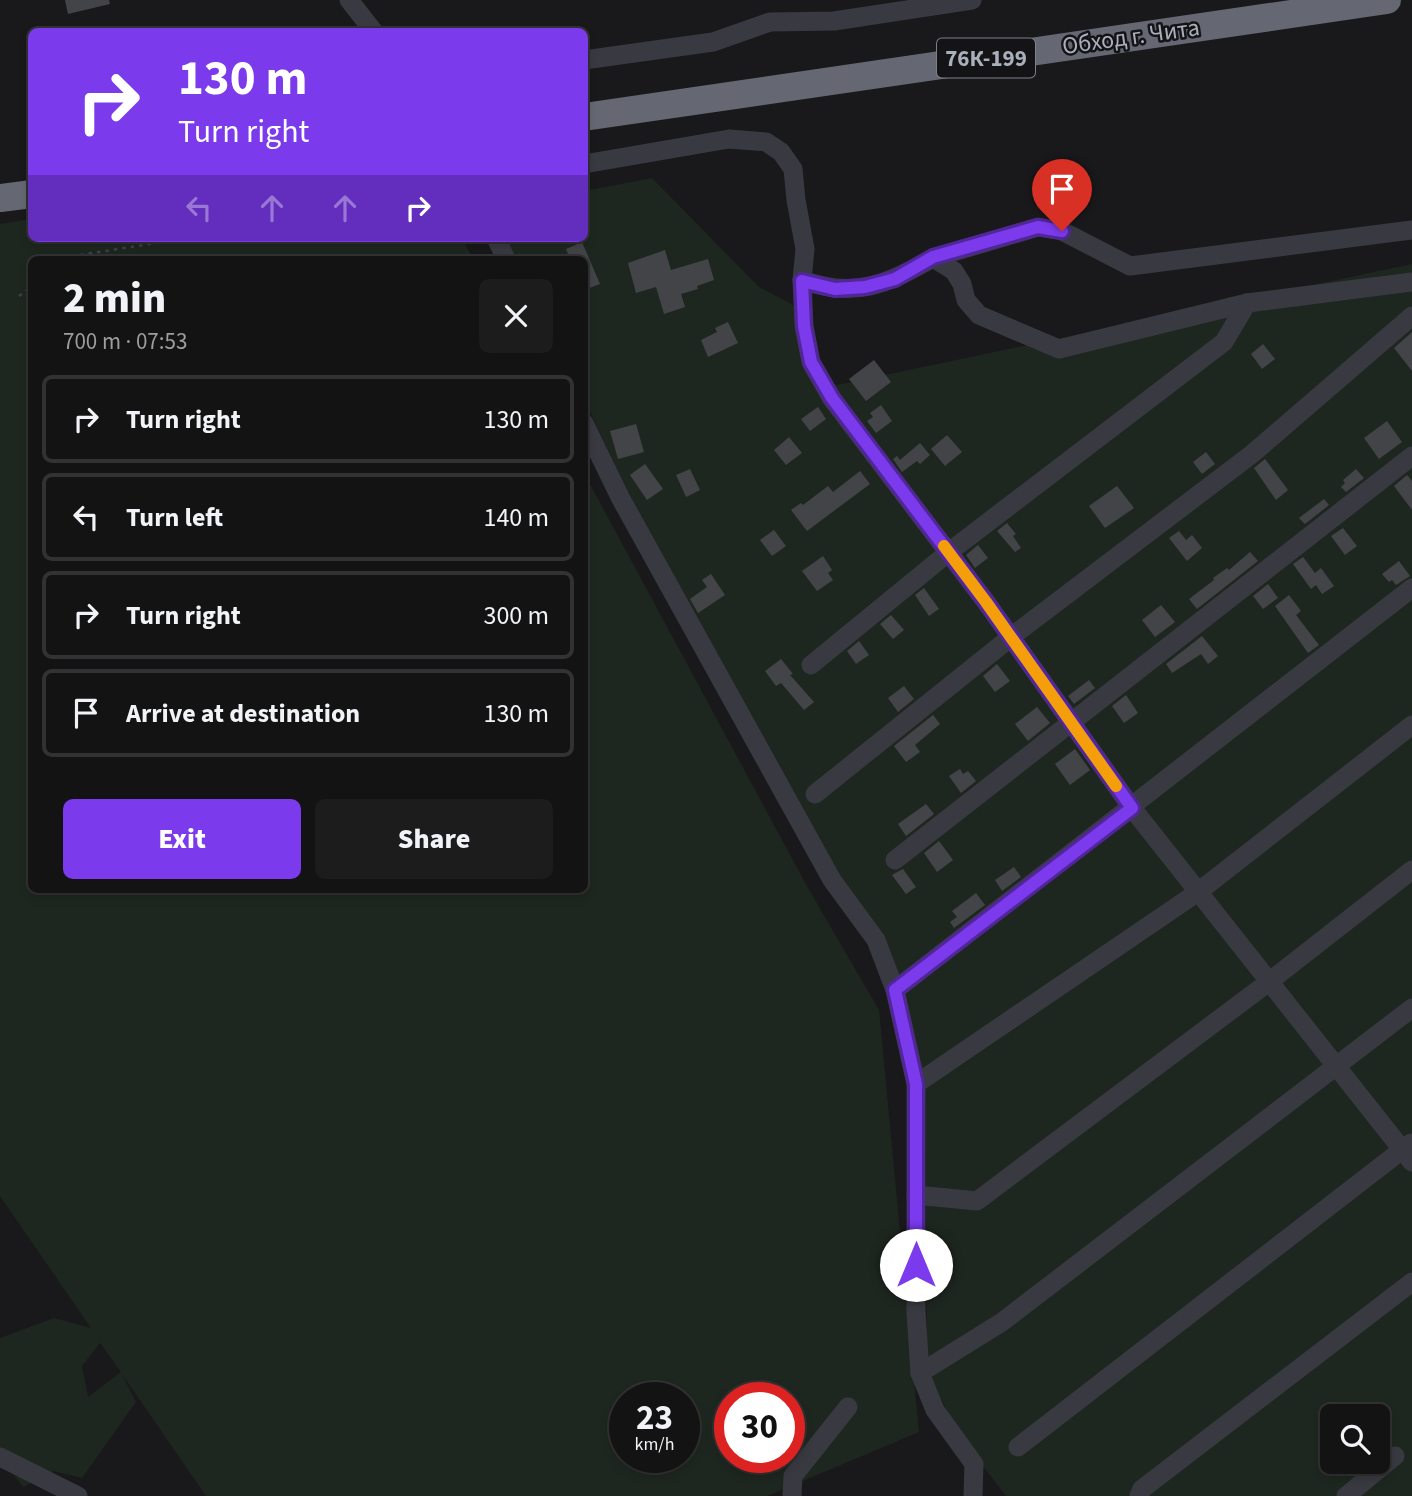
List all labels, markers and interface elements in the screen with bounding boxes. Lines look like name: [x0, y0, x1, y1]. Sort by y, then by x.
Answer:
street label: Обход г. Чита: [1060, 10, 1202, 64]
road number: 76К-199: [937, 39, 1035, 78]
text: 130 m: [178, 44, 307, 114]
icon: right: [63, 56, 154, 147]
text: Turn right: [178, 109, 309, 155]
pin: [1032, 159, 1092, 231]
icon: arrive: [1043, 170, 1081, 208]
icon: left: [180, 189, 218, 227]
icon: ahead: [253, 189, 291, 227]
icon: ahead: [326, 189, 364, 227]
icon: right: [399, 189, 437, 227]
text: 2 min: [63, 269, 166, 329]
button: close: [479, 279, 553, 353]
text: 700 m · 07:53: [63, 325, 187, 358]
icon: right: [67, 400, 105, 438]
text: Turn right: [126, 401, 241, 438]
text: 130 m: [483, 401, 549, 438]
icon: left: [67, 498, 105, 536]
text: Turn left: [126, 499, 223, 536]
text: 140 m: [483, 499, 549, 536]
icon: right: [67, 596, 105, 634]
text: Turn right: [126, 597, 241, 634]
text: 300 m: [483, 597, 549, 634]
icon: arrive: [67, 694, 105, 732]
text: Arrive at destination: [126, 695, 360, 732]
text: 130 m: [483, 695, 549, 732]
button: Exit: [63, 799, 301, 879]
button: Share: [315, 799, 553, 879]
position arrow: [879, 1228, 953, 1302]
speed limit sign: 30: [714, 1382, 805, 1473]
text: 23: [636, 1393, 673, 1443]
map controls: [1320, 1404, 1390, 1474]
button: search: [1320, 1404, 1390, 1474]
text: km/h: [635, 1432, 674, 1457]

